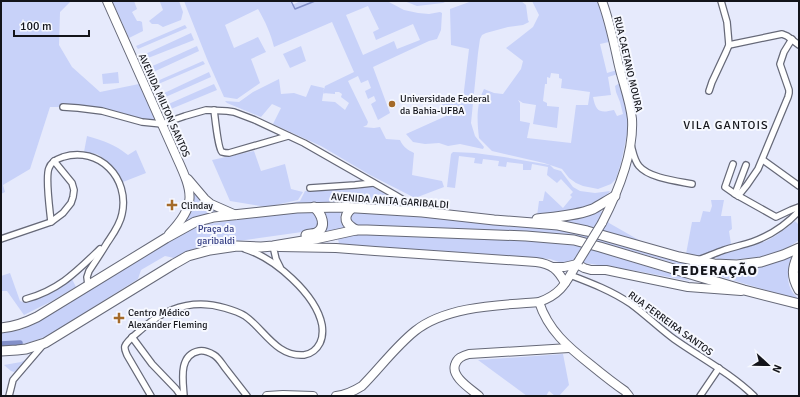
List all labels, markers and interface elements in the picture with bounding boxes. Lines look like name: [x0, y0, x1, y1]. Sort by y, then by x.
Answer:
scale bar: [14, 12, 89, 38]
street label: RUA CAETANO MOURA: [611, 15, 645, 113]
text: 100 m: [20, 19, 52, 34]
street label: AVENIDA MILTON SANTOS: [136, 52, 193, 159]
place label: Universidade Federal da Bahia-UFBA: [400, 93, 490, 117]
marker: Universidade Federal da Bahia-UFBA: [387, 99, 397, 109]
district label: VILA GANTOIS: [683, 118, 769, 133]
street label: AVENIDA ANITA GARIBALDI: [331, 191, 449, 211]
marker: Clinday: [166, 199, 178, 211]
place label: Clinday: [181, 200, 213, 212]
park label: Praça da garibaldi: [197, 223, 235, 247]
district label: FEDERAÇÃO: [672, 262, 758, 279]
street label: RUA FERREIRA SANTOS: [626, 289, 715, 359]
place label: Centro Médico Alexander Fleming: [128, 307, 208, 331]
marker: Centro Médico Alexander Fleming: [113, 312, 125, 324]
north arrow: [748, 345, 788, 385]
text: N: [769, 363, 784, 375]

